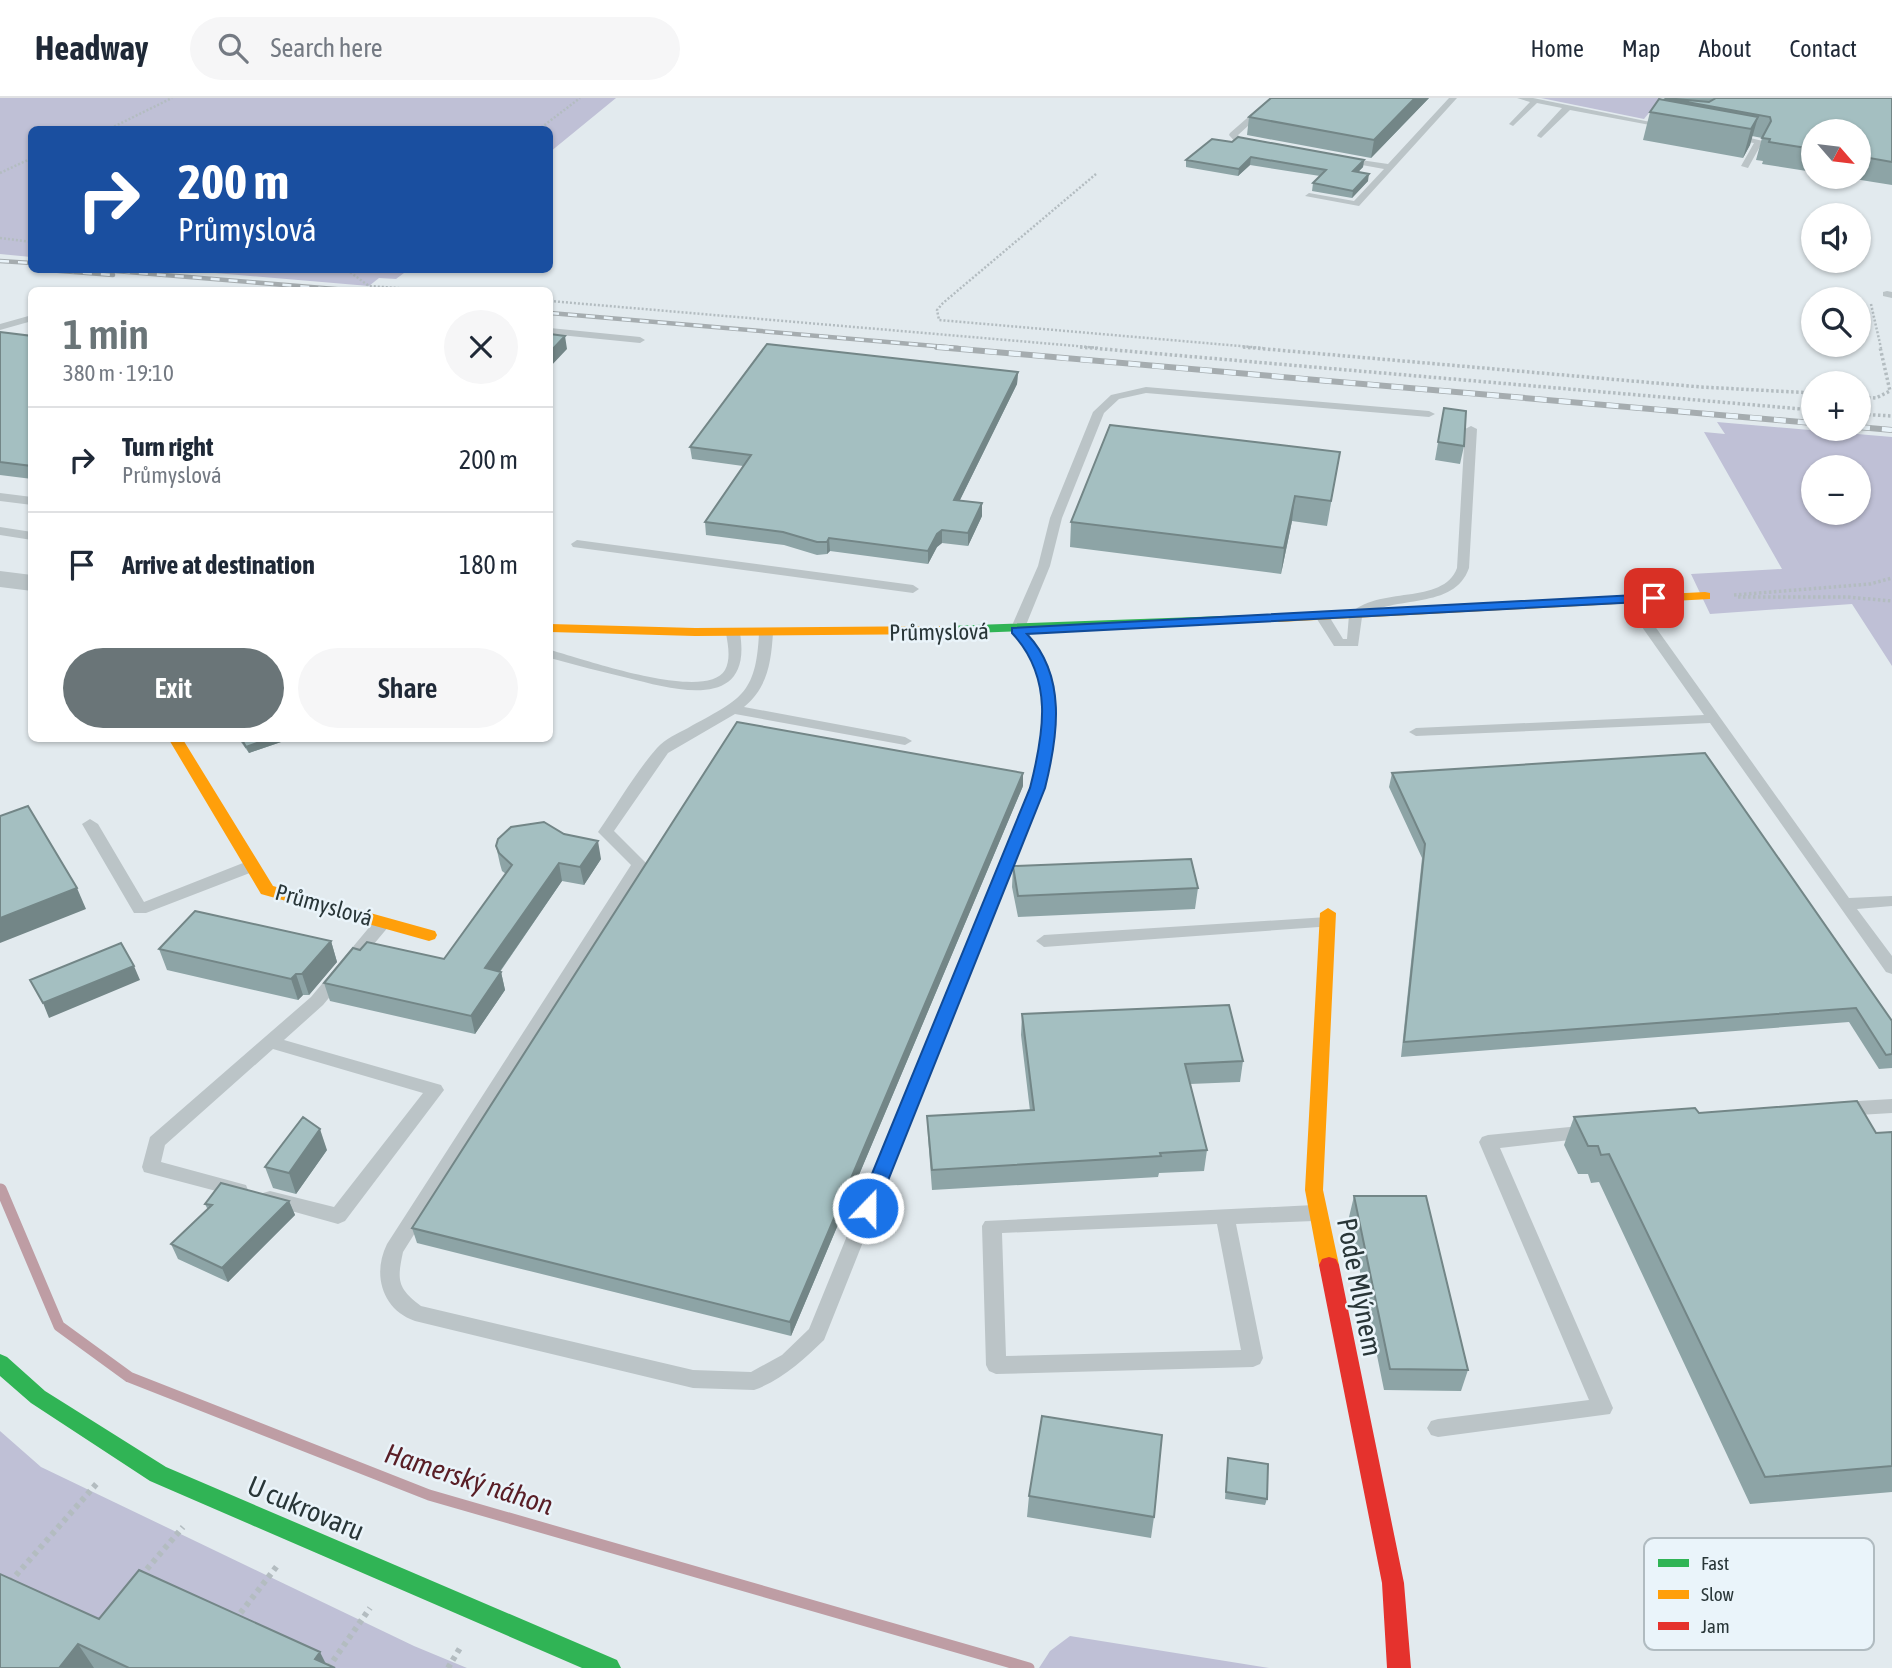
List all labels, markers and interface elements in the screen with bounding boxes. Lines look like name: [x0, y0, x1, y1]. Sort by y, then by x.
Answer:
search box: [190, 17, 680, 80]
text: Headway: [35, 29, 148, 67]
icon: search: [214, 29, 252, 67]
text: Search here: [270, 33, 383, 63]
text: Home: [1530, 35, 1584, 62]
text: Map: [1622, 35, 1660, 62]
text: About: [1698, 35, 1751, 62]
text: Contact: [1789, 35, 1857, 62]
north arrow: [1801, 119, 1871, 189]
map controls: [1801, 119, 1871, 525]
text: 200 m: [178, 153, 289, 209]
icon: right: [63, 154, 154, 245]
button: sound: [1801, 203, 1871, 273]
text: Průmyslová: [178, 211, 317, 248]
button: search: [1801, 287, 1871, 357]
text: 1 min: [63, 310, 149, 358]
button: close: [444, 310, 518, 384]
text: 380 m · 19:10: [63, 360, 174, 386]
button: +: [1801, 371, 1871, 441]
text: Turn right: [122, 432, 213, 462]
icon: right: [63, 441, 101, 479]
text: 200 m: [459, 445, 518, 475]
button: −: [1801, 455, 1871, 525]
text: Průmyslová: [122, 462, 222, 488]
icon: arrive: [63, 546, 101, 584]
text: Arrive at destination: [122, 550, 315, 580]
text: 180 m: [459, 550, 518, 580]
pin: [1624, 568, 1684, 628]
icon: arrive: [1635, 579, 1673, 617]
street label: Průmyslová: [889, 618, 989, 646]
button: Exit: [63, 648, 284, 728]
button: Share: [298, 648, 518, 728]
street label: Průmyslová: [272, 879, 376, 931]
position arrow: [831, 1171, 905, 1245]
street label: Pode Mlýnem: [1331, 1215, 1389, 1359]
water label: Hamerský náhon: [381, 1437, 558, 1521]
street label: U cukrovaru: [243, 1469, 369, 1547]
legend: [1644, 1538, 1874, 1650]
text: Fast: [1701, 1552, 1729, 1574]
text: Slow: [1701, 1583, 1735, 1605]
text: Jam: [1701, 1615, 1730, 1637]

